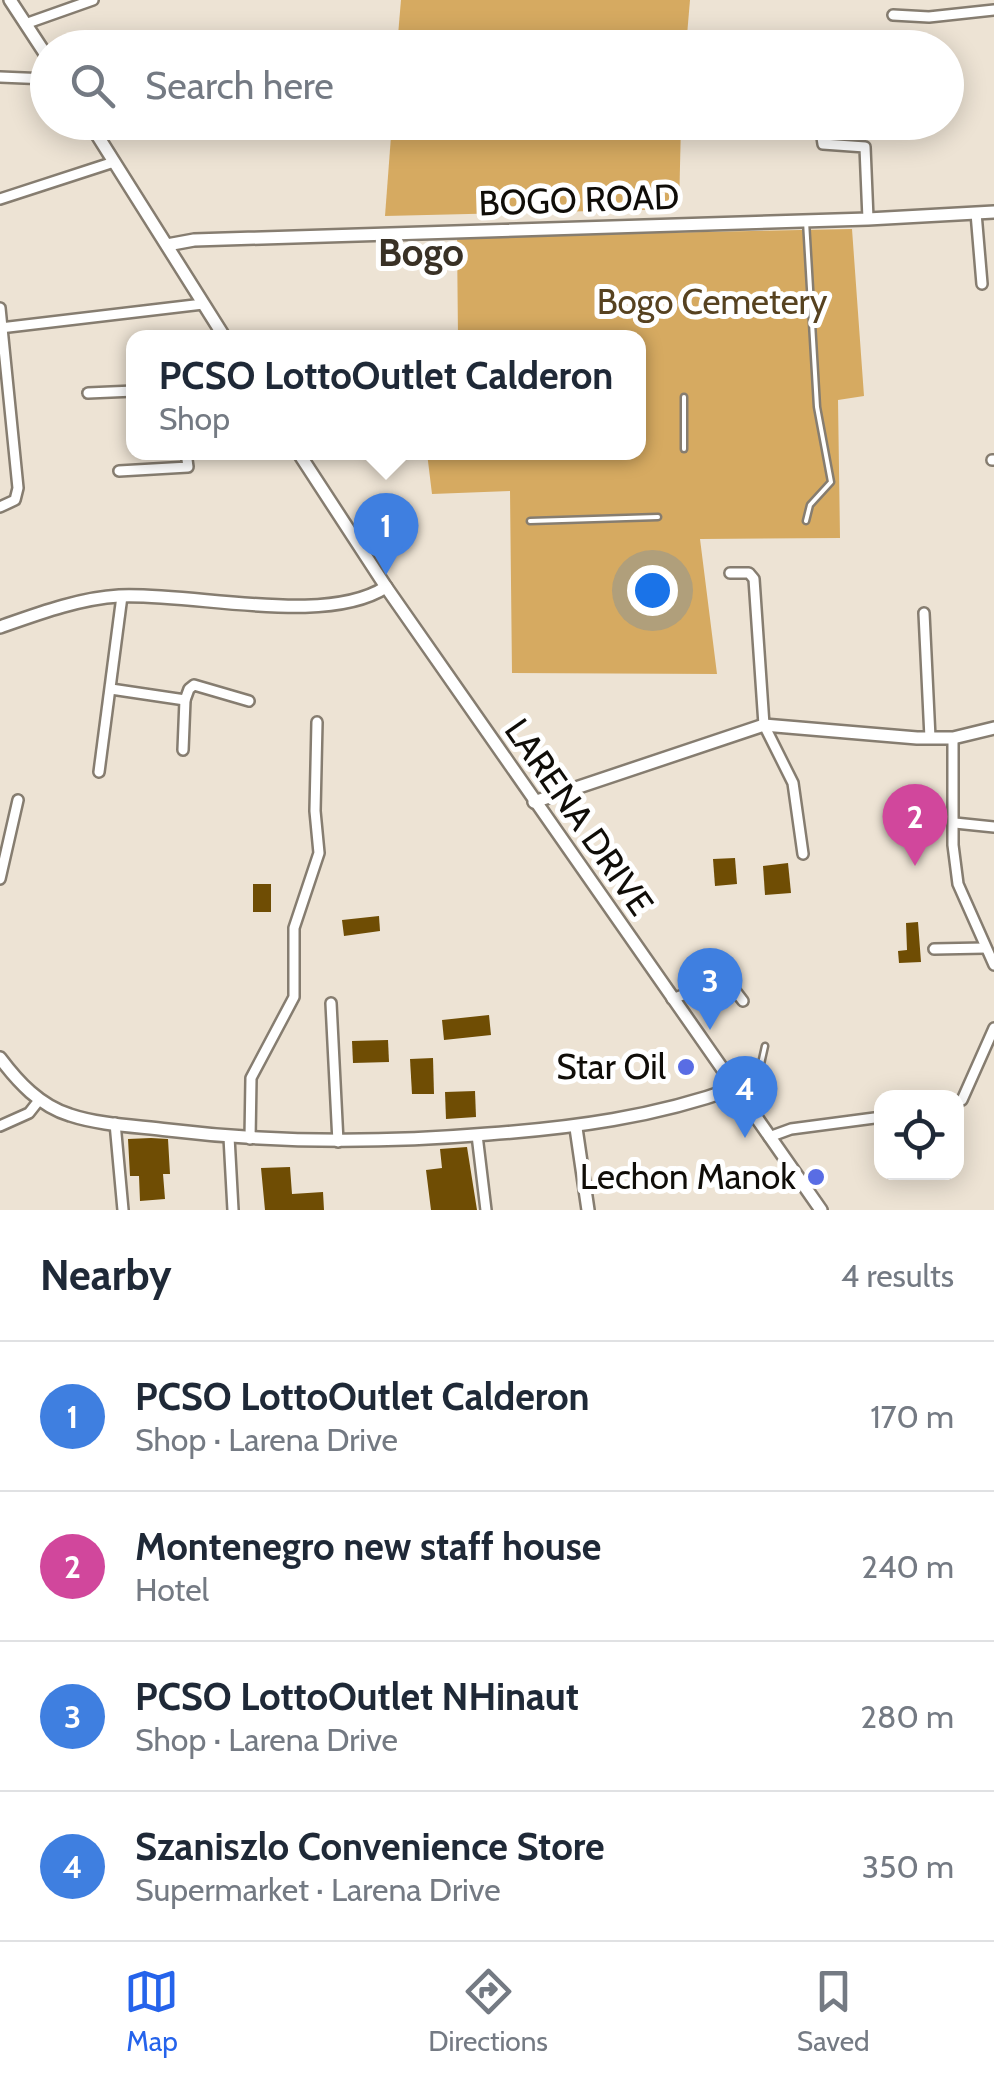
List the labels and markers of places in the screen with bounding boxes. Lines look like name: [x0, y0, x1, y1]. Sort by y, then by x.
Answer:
pin: 1: [354, 492, 418, 575]
pin: 2: [882, 784, 948, 866]
pin: 3: [678, 948, 742, 1030]
place label: Star Oil: [556, 1045, 667, 1088]
marker: Star Oil: [675, 1056, 697, 1078]
pin: 4: [712, 1056, 778, 1138]
place label: Lechon Manok: [580, 1155, 796, 1198]
marker: Lechon Manok: [805, 1166, 827, 1188]

